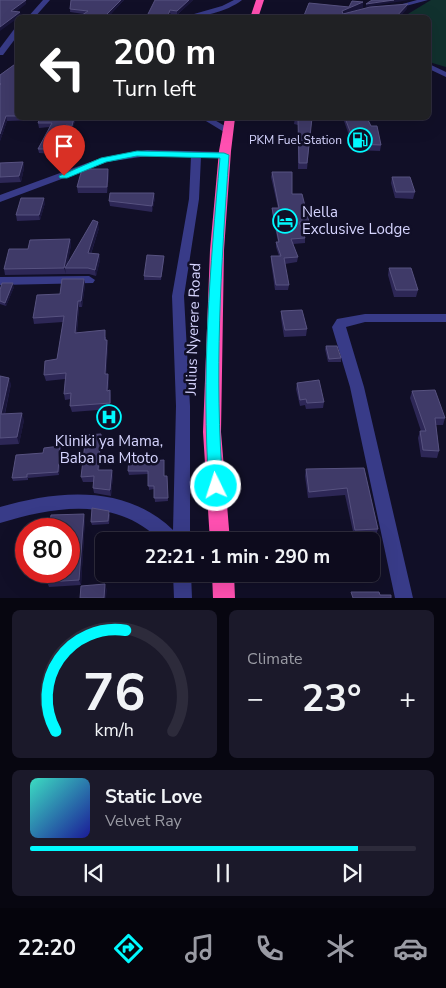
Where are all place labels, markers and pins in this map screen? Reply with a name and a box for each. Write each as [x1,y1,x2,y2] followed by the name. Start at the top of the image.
[43,125,85,176] pin
[347,127,373,153] fuel station icon: PKM Fuel Station
[249,132,342,148] place label: PKM Fuel Station
[302,202,410,239] place label: Nella Exclusive Lodge
[272,208,298,234] hotel icon: Nella Exclusive Lodge
[96,404,122,430] hospital icon: Kliniki ya Mama, Baba na Mtoto
[55,431,163,468] place label: Kliniki ya Mama, Baba na Mtoto

